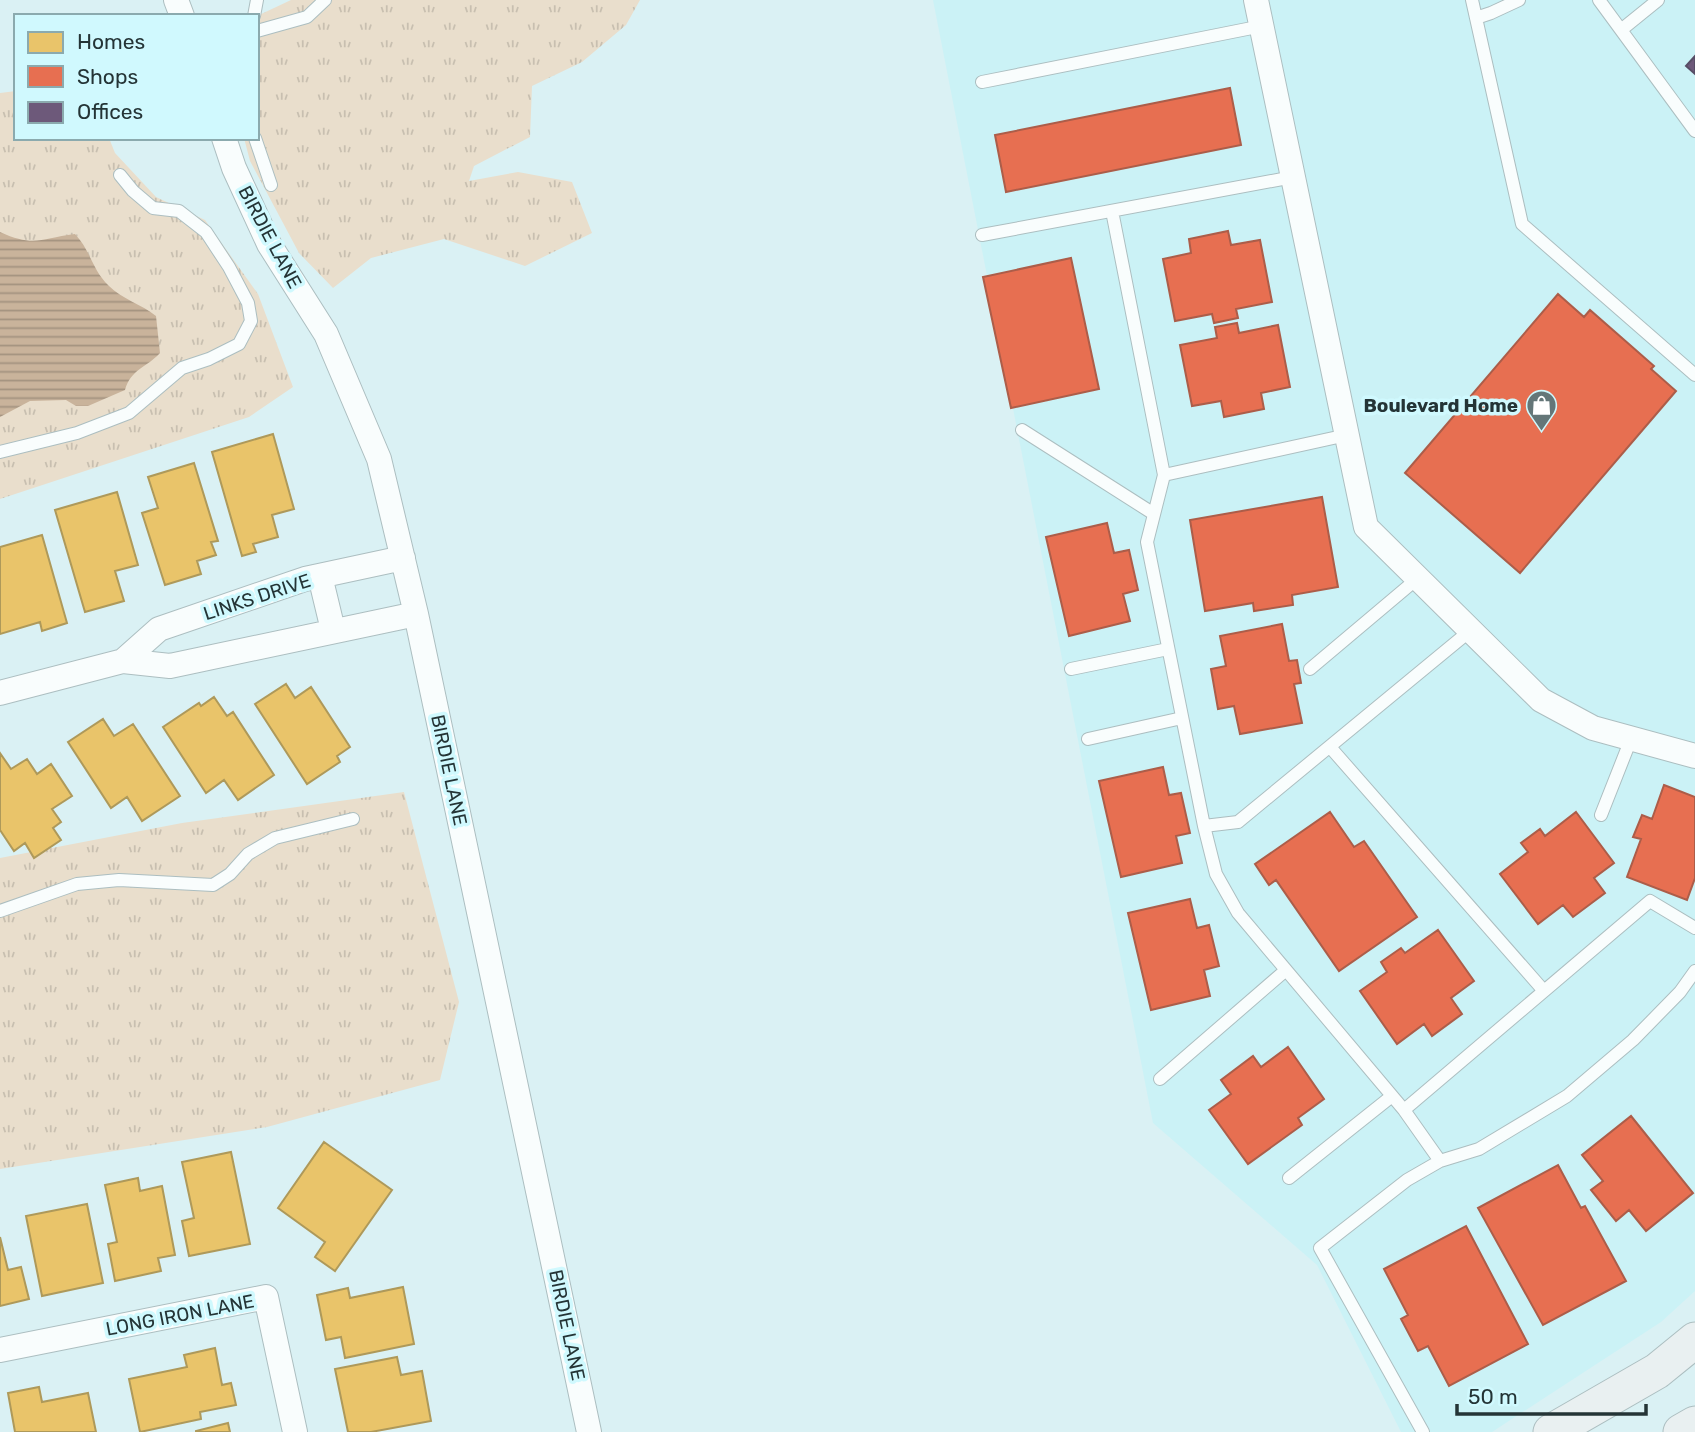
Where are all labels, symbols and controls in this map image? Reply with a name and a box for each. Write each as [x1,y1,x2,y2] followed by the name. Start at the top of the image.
[14,14,259,140] legend
[77,29,145,54] text: Homes
[77,64,138,89] text: Shops
[77,99,143,124] text: Offices
[233,182,307,292] street label: BIRDIE LANE
[1524,388,1558,432] shop icon: Boulevard Home
[1363,394,1518,417] place label: Boulevard Home
[200,569,314,625] street label: LINKS DRIVE
[426,712,472,828] street label: BIRDIE LANE
[544,1267,590,1383] street label: BIRDIE LANE
[104,1289,256,1341] street label: LONG IRON LANE
[1457,1372,1646,1416] scale bar
[1468,1384,1518,1409] text: 50 m

